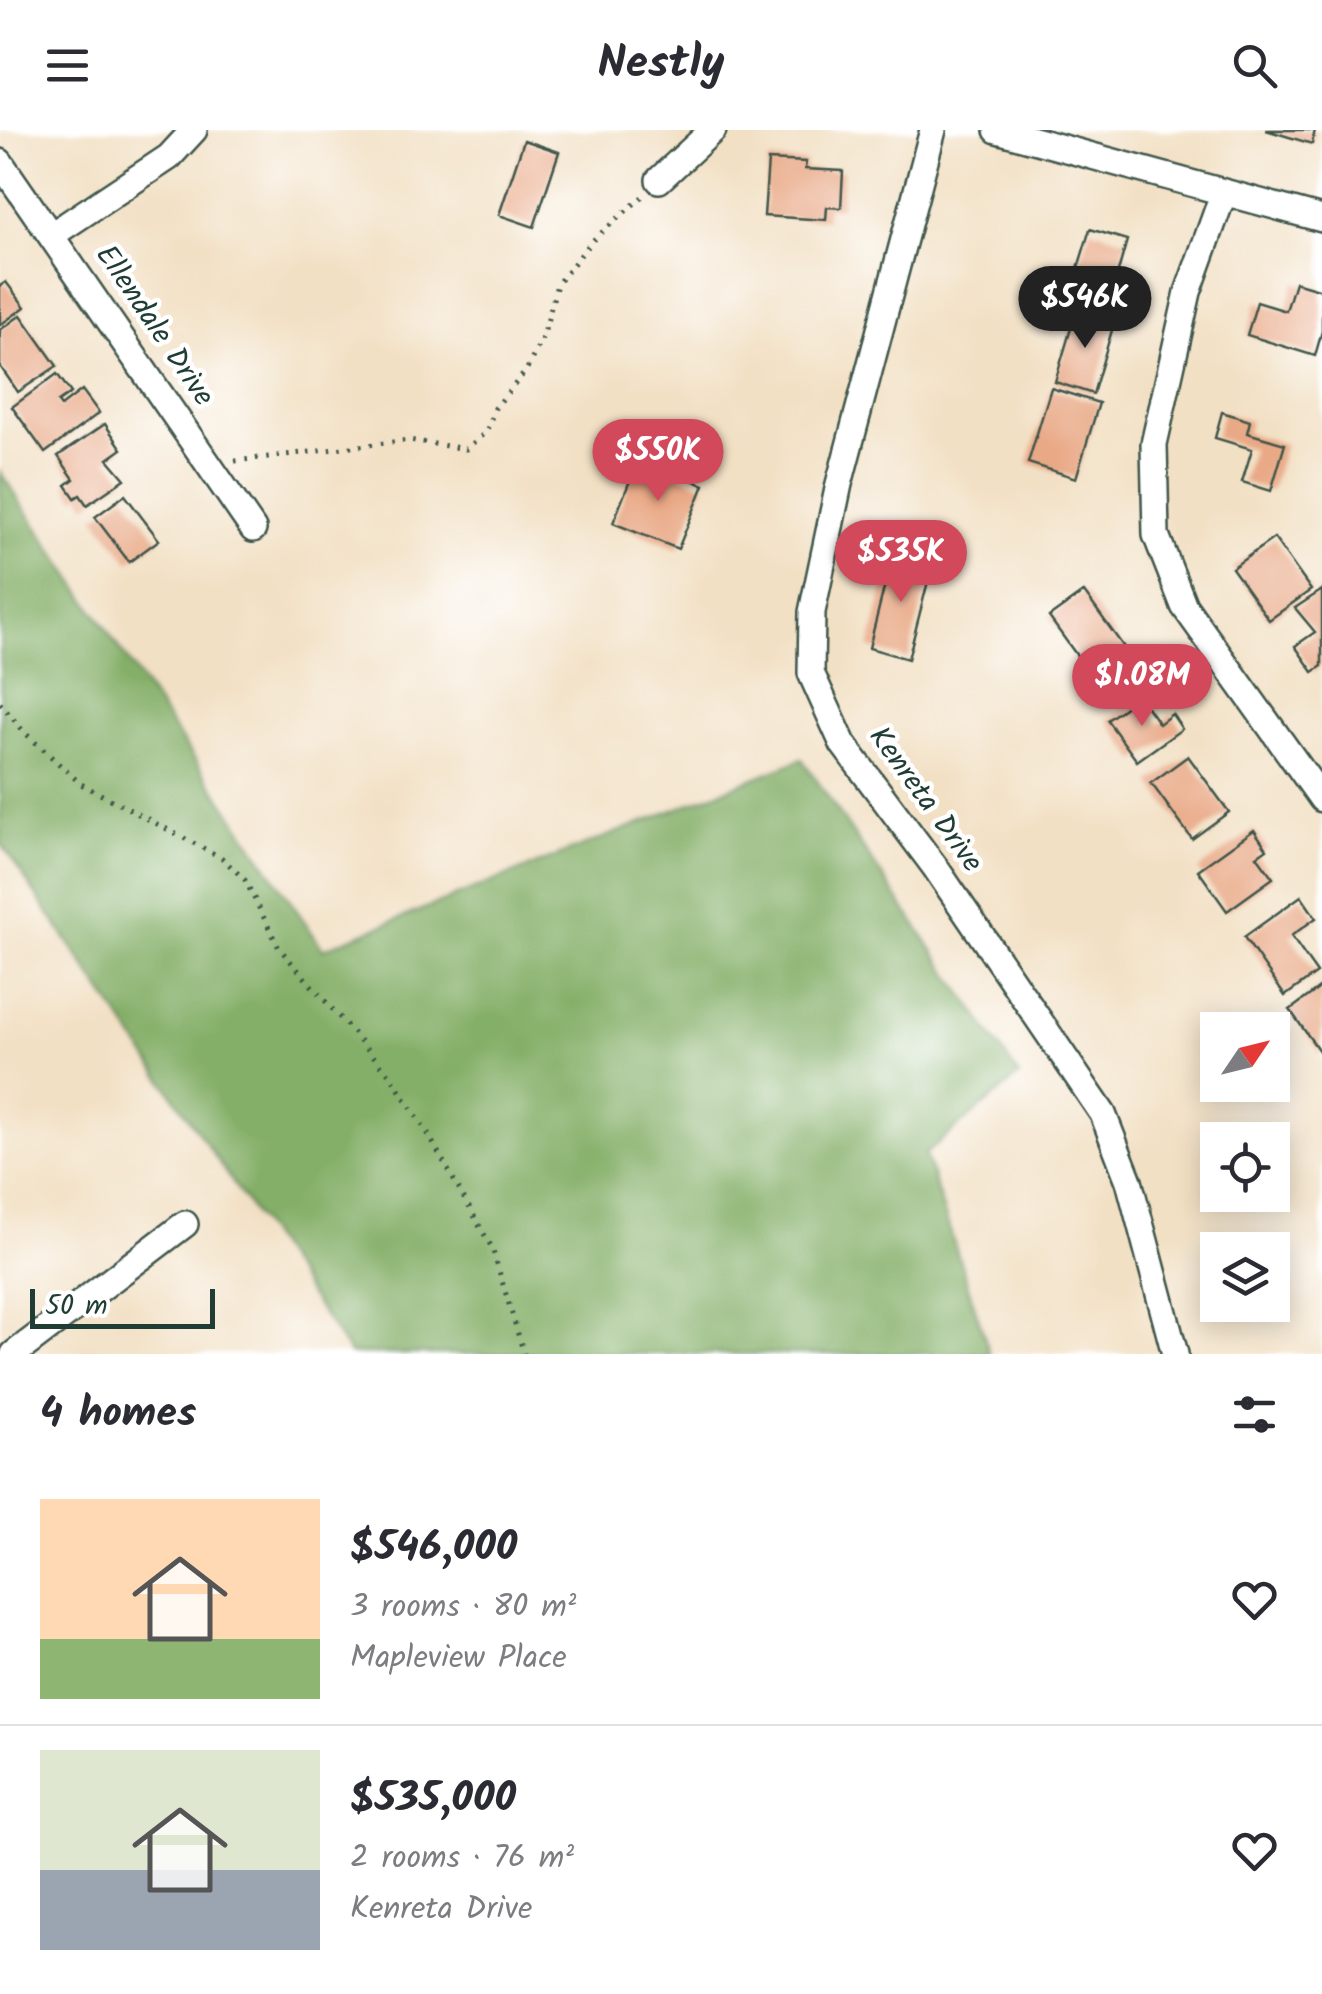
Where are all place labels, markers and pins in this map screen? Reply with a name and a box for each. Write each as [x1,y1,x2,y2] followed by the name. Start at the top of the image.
[1015,266,1155,351] pin: $546K
[588,419,728,504] pin: $550K
[831,520,971,605] pin: $535K
[1061,644,1223,729] pin: $1.08M

